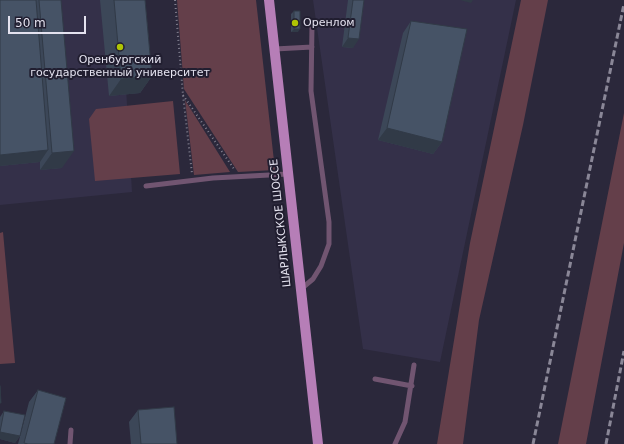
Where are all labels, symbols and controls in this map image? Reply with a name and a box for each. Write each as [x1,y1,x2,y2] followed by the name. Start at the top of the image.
[10,8,88,34] scale bar
[15,16,46,30] text: 50 m
[303,16,355,30] place label: Оренлом
[290,18,300,28] marker: Оренлом
[115,42,125,52] marker: Оренбургский государственный университет
[30,53,210,79] place label: Оренбургский государственный университет
[268,158,294,288] street label: ШАРЛЫКСКОЕ ШОССЕ

